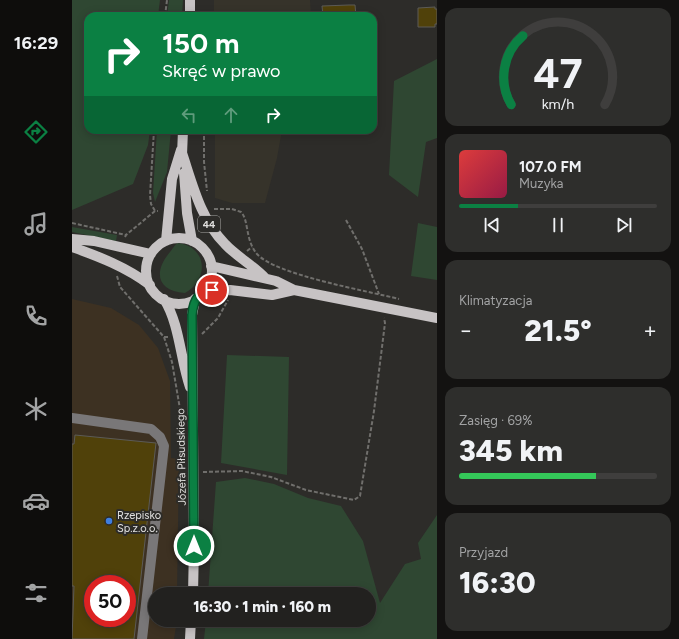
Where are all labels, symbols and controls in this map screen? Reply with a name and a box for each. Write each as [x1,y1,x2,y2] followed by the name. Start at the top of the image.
[162,26,239,60] text: 150 m
[96,28,148,80] icon: right
[14,32,58,54] text: 16:29
[533,48,583,98] text: 47
[162,60,281,82] text: Skręć w prawo
[542,95,574,113] text: km/h
[178,104,200,126] icon: left
[220,104,242,126] icon: ahead
[262,104,284,126] icon: right
[22,118,50,146] icon: directions
[519,158,582,176] text: 107.0 FM
[519,176,563,191] text: Muzyka
[22,210,50,238] icon: music
[481,214,503,236] icon: previous
[547,214,569,236] icon: pause
[613,214,635,236] icon: next
[198,216,220,232] road number: 44
[195,273,229,307] pin
[201,279,223,301] icon: arrive
[459,293,532,308] text: Klimatyzacja
[22,302,50,330] icon: phone
[524,312,592,349] text: 21.5°
[459,317,473,344] text: −
[643,317,657,344] text: +
[22,395,50,423] icon: climate
[174,408,189,506] street label: Józefa Piłsudskiego
[459,413,532,428] text: Zasięg · 69%
[459,432,563,469] text: 345 km
[22,487,50,515] icon: car
[117,509,161,535] place label: Rzepisko Sp.z.o.o.
[104,516,114,526] marker: Rzepisko Sp.z.o.o.
[173,525,215,567] position arrow
[459,545,508,560] text: Przyjazd
[459,564,535,601] text: 16:30
[84,575,136,627] speed limit sign: 50
[22,579,50,607] icon: filters
[193,598,331,616] text: 16:30 · 1 min · 160 m

